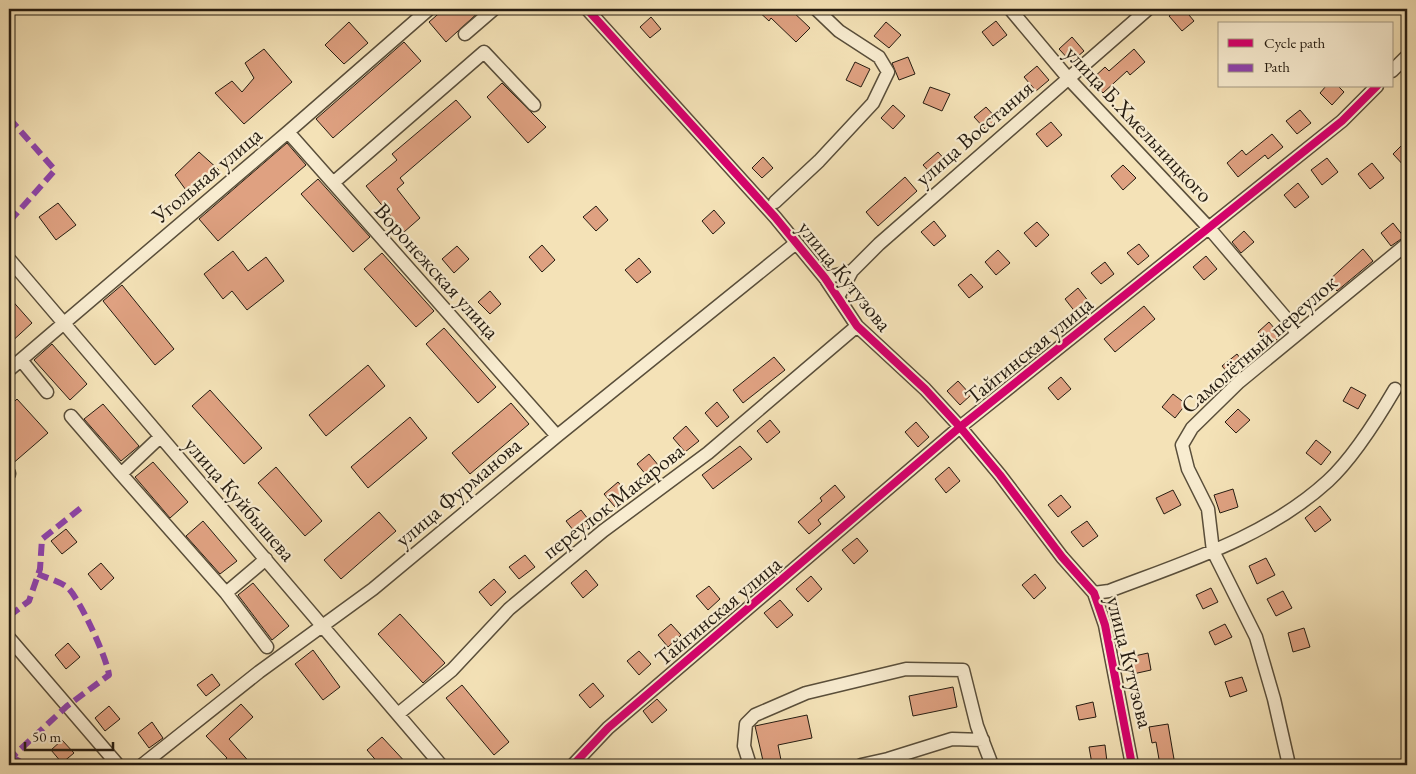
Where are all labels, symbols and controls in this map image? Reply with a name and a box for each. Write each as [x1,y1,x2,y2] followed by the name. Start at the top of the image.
[1218,22,1394,88] legend
[1264,33,1326,52] text: Cycle path
[1059,39,1220,209] street label: улица Б.Хмельницкого
[1264,57,1290,76] text: Path
[909,73,1039,192] street label: улица Восстания
[145,120,268,230] street label: Угольная улица
[368,197,506,346] street label: Воронежская улица
[791,214,899,338] street label: улица Кутузова
[1175,268,1344,420] street label: Самолётный переулок
[959,289,1099,411] street label: Тайгинская улица
[178,430,302,568] street label: улица Куйбышева
[389,430,527,553] street label: улица Фурманова
[536,436,690,566] street label: переулок Макарова
[649,549,788,673] street label: Тайгинская улица
[1100,593,1160,731] street label: улица Кутузова
[25,719,112,751] scale bar
[32,727,61,746] text: 50 m

